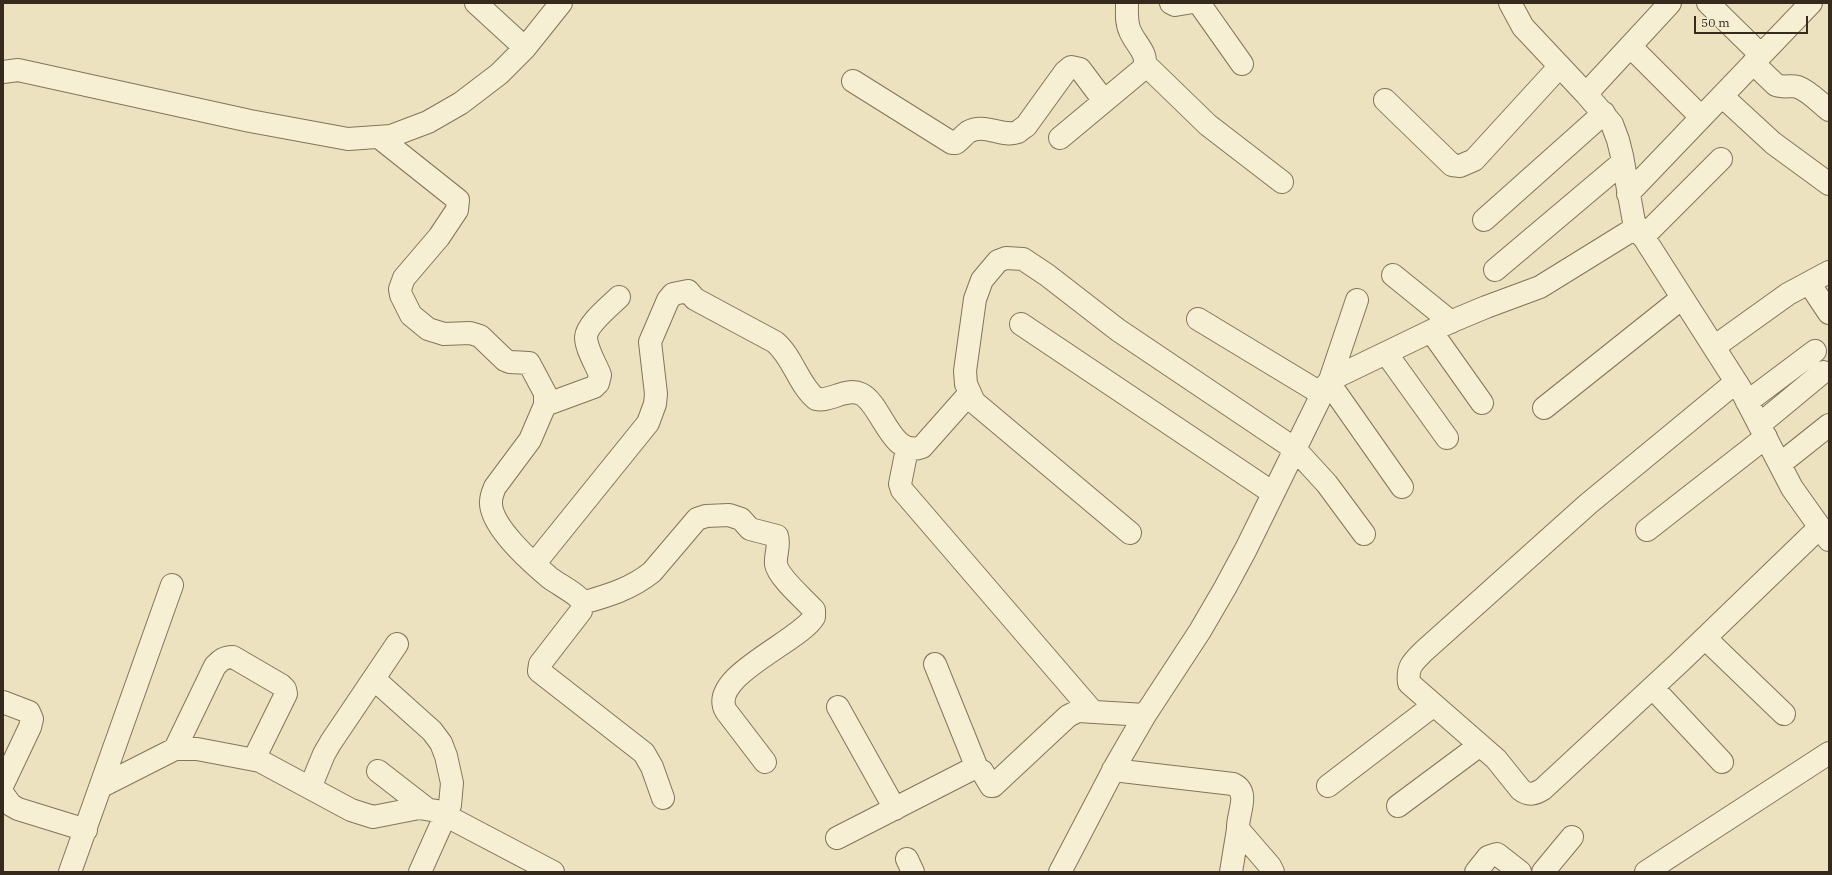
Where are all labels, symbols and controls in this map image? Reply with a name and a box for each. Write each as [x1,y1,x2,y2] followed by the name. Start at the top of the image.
[1696,8,1810,34] scale bar
[1701,15,1730,30] text: 50 m

